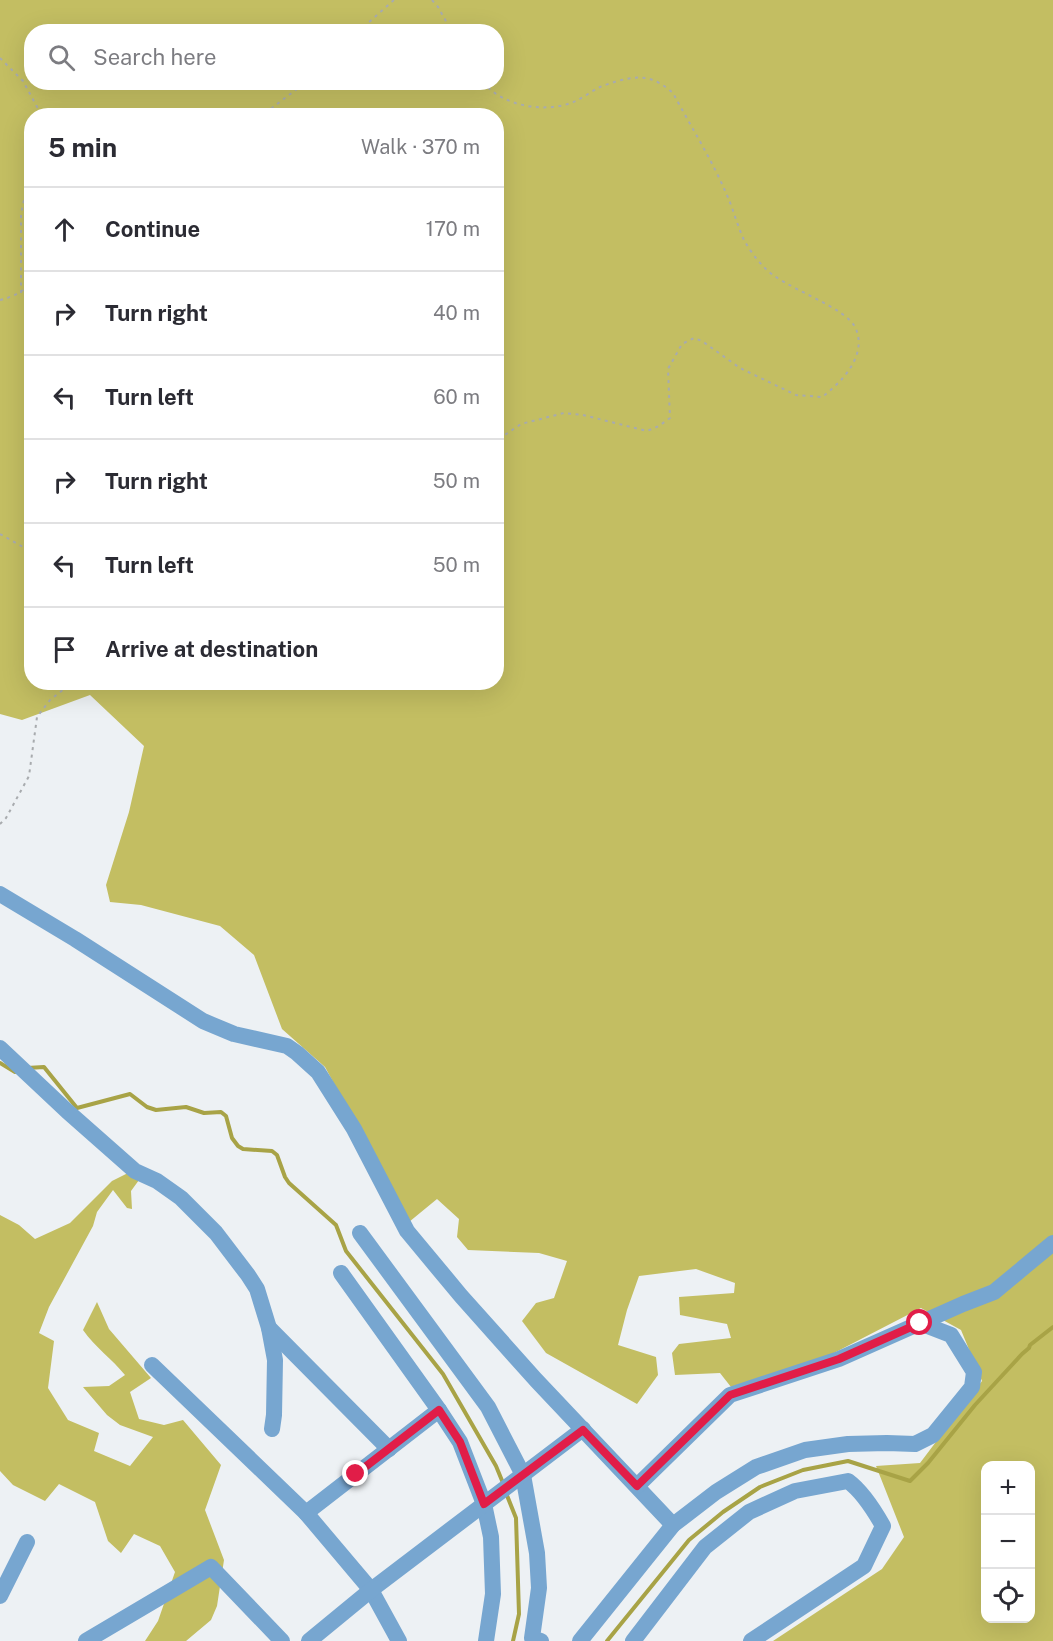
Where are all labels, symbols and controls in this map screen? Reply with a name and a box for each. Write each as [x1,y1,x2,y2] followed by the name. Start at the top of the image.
[24,24,504,90] search box
[45,41,78,74] icon: search
[93,44,217,70] text: Search here
[48,132,117,163] text: 5 min
[361,135,480,159] text: Walk · 370 m
[48,213,81,246] icon: ahead
[105,216,200,242] text: Continue
[426,217,480,241] text: 170 m
[48,297,81,330] icon: right
[105,300,208,326] text: Turn right
[433,301,480,325] text: 40 m
[48,381,81,414] icon: left
[105,384,194,410] text: Turn left
[433,385,480,409] text: 60 m
[48,465,81,498] icon: right
[105,468,208,494] text: Turn right
[433,469,480,493] text: 50 m
[48,549,81,582] icon: left
[105,552,194,578] text: Turn left
[433,553,480,577] text: 50 m
[48,633,81,666] icon: arrive
[105,636,318,662] text: Arrive at destination
[906,1309,932,1335] route start
[342,1460,368,1486] route end
[981,1461,1035,1623] map controls
[981,1461,1035,1515] button: +
[981,1515,1035,1569] button: −
[981,1569,1035,1623] button: locate

